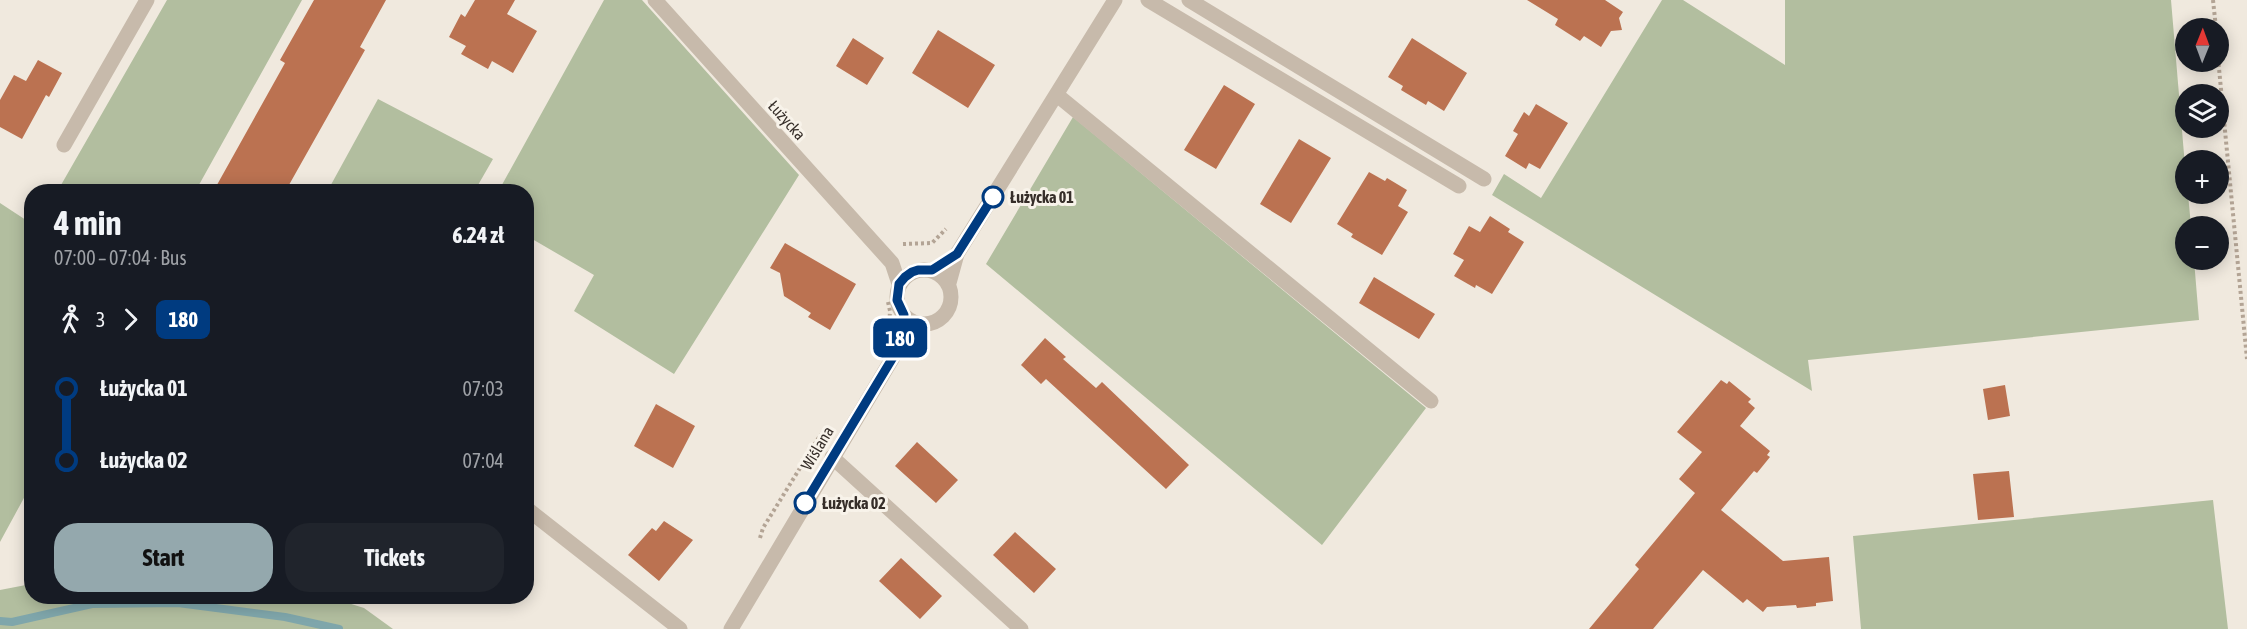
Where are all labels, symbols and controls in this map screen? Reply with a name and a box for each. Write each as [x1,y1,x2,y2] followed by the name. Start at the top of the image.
[2175,18,2229,72] north arrow
[2175,18,2229,270] map controls
[2175,84,2229,138] button: layers
[764,97,809,144] street label: Łużycka
[2175,150,2229,204] button: +
[982,186,1004,208] marker: Łużycka 01
[1010,188,1074,206] place label: Łużycka 01
[54,204,121,242] text: 4 min
[2175,216,2229,270] button: −
[452,222,504,248] text: 6.24 zł
[54,246,187,269] text: 07:00 – 07:04 · Bus
[54,303,87,336] icon: walk
[114,303,147,336] icon: forward
[168,307,198,331] text: 180
[96,308,105,331] text: 3
[866,318,934,358] line badge: 180
[885,326,915,350] text: 180
[100,375,188,401] text: Łużycka 01
[462,377,504,400] text: 07:03
[797,423,837,473] street label: Wiślana
[100,447,188,473] text: Łużycka 02
[462,449,504,472] text: 07:04
[794,492,816,514] marker: Łużycka 02
[822,494,886,512] place label: Łużycka 02
[54,523,273,592] button: Start
[285,523,504,592] button: Tickets

